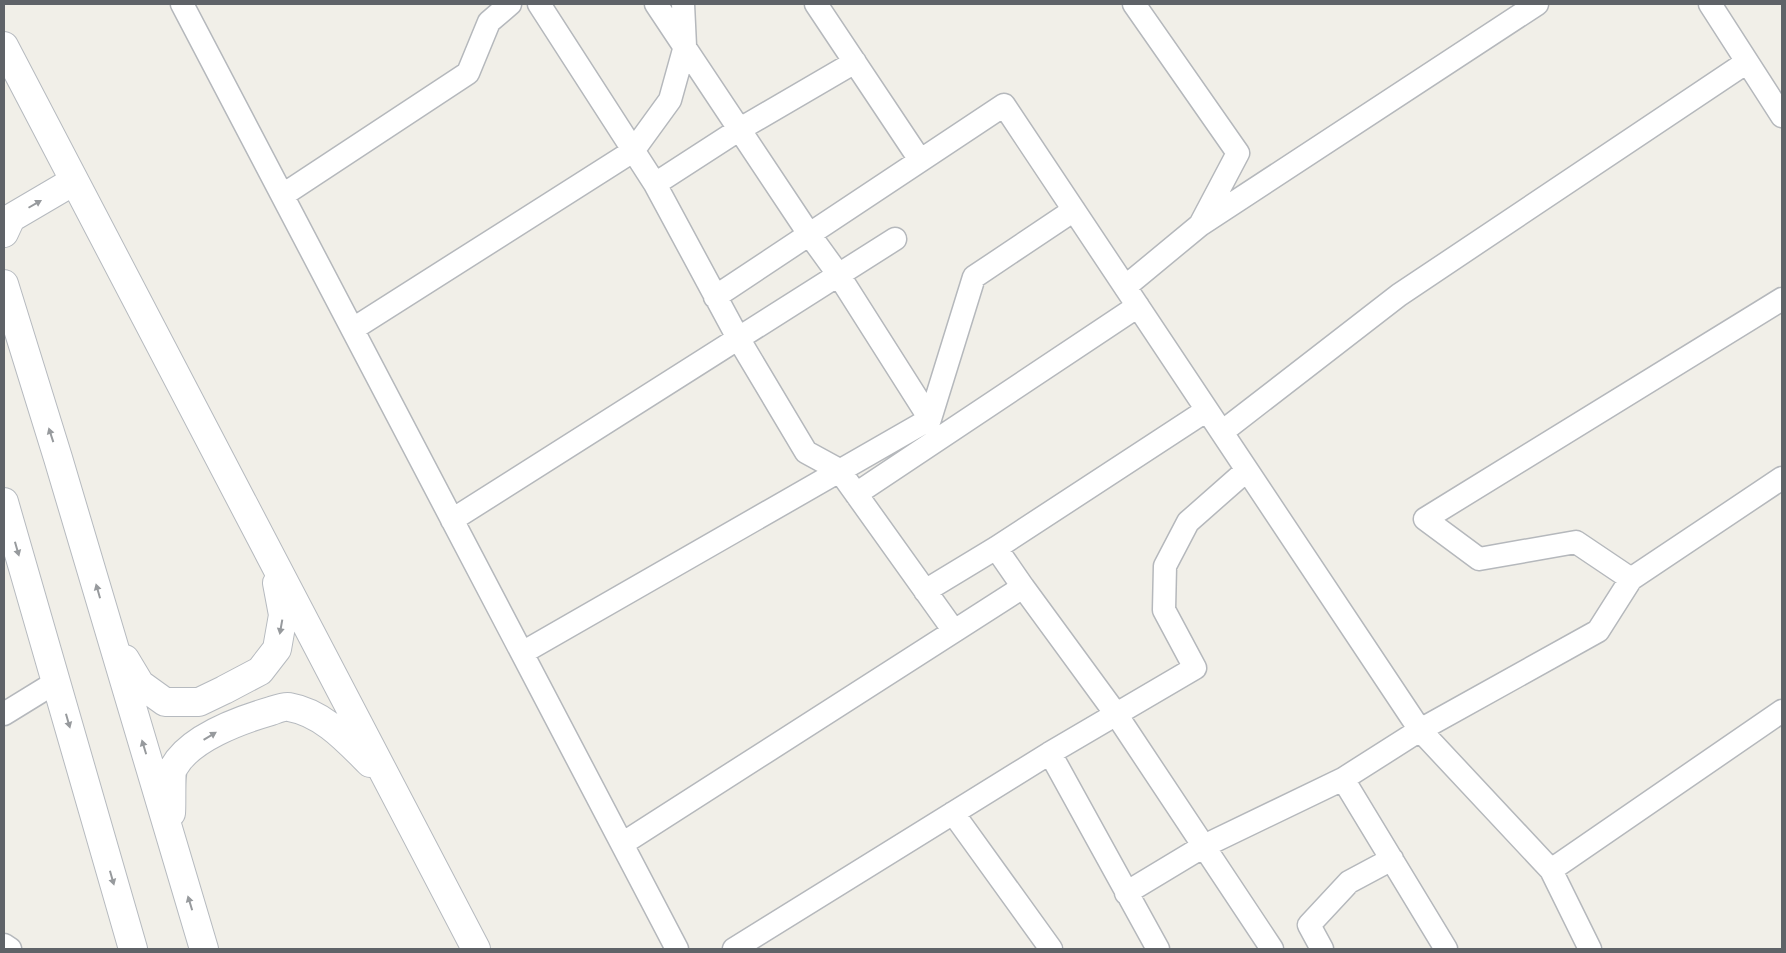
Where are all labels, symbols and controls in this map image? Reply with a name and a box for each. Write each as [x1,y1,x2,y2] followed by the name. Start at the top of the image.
[29,199,42,208] one-way arrow
[47,428,55,443] one-way arrow
[14,541,22,556] one-way arrow
[93,583,101,598] one-way arrow
[277,620,285,635] one-way arrow
[64,714,72,729] one-way arrow
[204,732,217,741] one-way arrow
[139,739,147,754] one-way arrow
[109,870,117,885] one-way arrow
[186,895,194,910] one-way arrow

